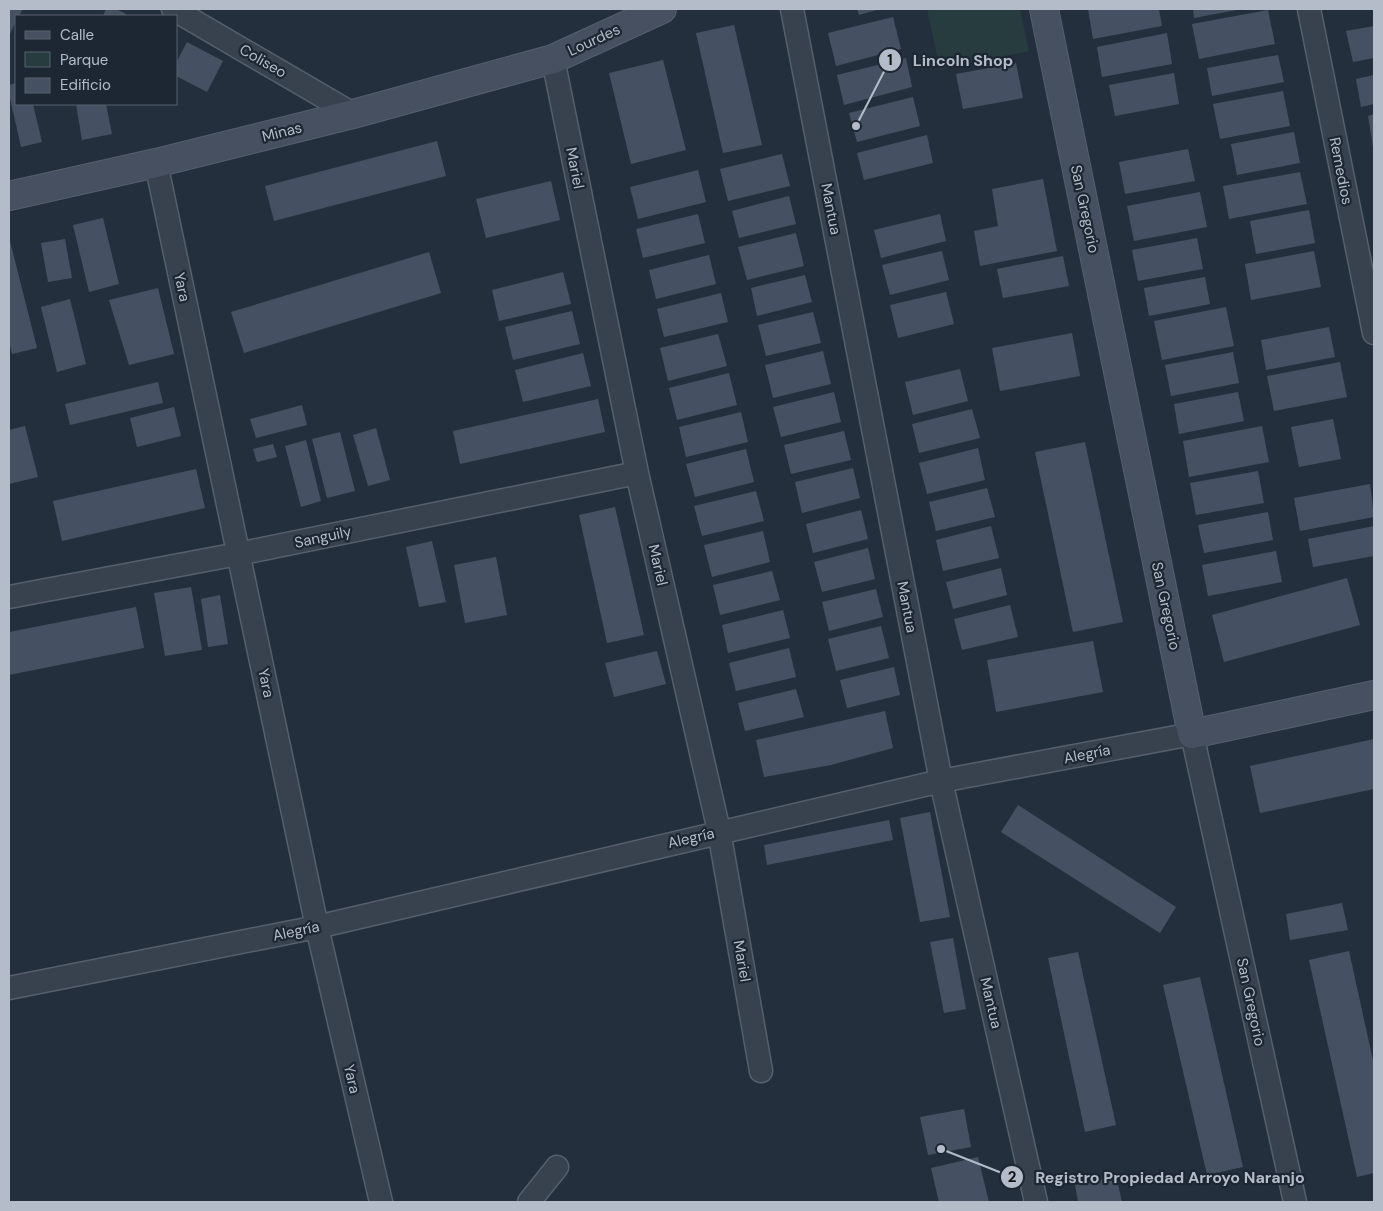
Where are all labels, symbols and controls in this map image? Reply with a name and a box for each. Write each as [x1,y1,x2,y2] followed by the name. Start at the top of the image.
[15,15,178,105] legend
[564,19,624,61] street label: Lourdes
[60,25,94,45] text: Calle
[236,39,290,83] street label: Coliseo
[878,45,1023,76] callout: Lincoln Shop
[60,50,108,70] text: Parque
[887,50,893,70] text: 1
[913,50,1013,71] text: Lincoln Shop
[60,75,111,95] text: Edificio
[260,117,304,147] street label: Minas
[1325,136,1357,206] street label: Remedios
[561,146,589,190] street label: Mariel
[1066,163,1104,255] street label: San Gregorio
[816,182,846,236] street label: Mantua
[169,271,195,303] street label: Yara
[293,521,354,553] street label: Sanguily
[644,542,672,588] street label: Mariel
[1147,560,1185,652] street label: San Gregorio
[892,580,922,634] street label: Mantua
[253,667,279,699] street label: Yara
[1062,740,1112,768] street label: Alegría
[666,823,716,853] street label: Alegría
[271,916,321,946] street label: Alegría
[729,939,755,983] street label: Mariel
[1232,956,1270,1048] street label: San Gregorio
[975,975,1007,1031] street label: Mantua
[339,1062,365,1096] street label: Yara
[1000,1162,1314,1193] callout: Registro Propiedad Arroyo Naranjo
[1008,1167,1017,1187] text: 2
[1035,1167,1305,1188] text: Registro Propiedad Arroyo Naranjo

